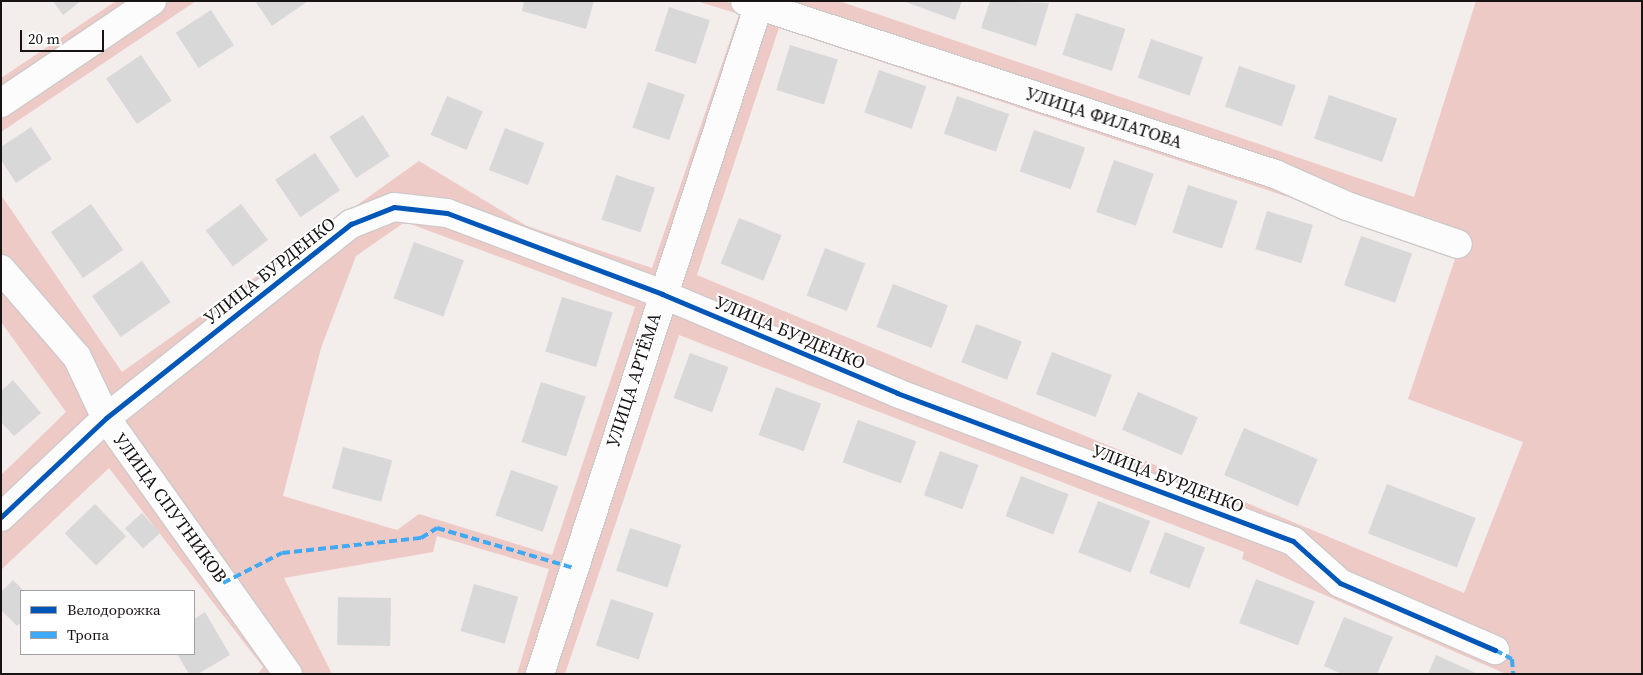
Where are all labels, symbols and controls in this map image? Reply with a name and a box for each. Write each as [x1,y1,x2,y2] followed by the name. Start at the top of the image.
[22,20,106,52] scale bar
[28,28,60,49] text: 20 m
[1023,82,1185,154] street label: УЛИЦА ФИЛАТОВА
[200,213,340,329] street label: УЛИЦА БУРДЕНКО
[712,292,868,374] street label: УЛИЦА БУРДЕНКО
[602,310,666,450] street label: УЛИЦА АРТЁМА
[109,429,231,587] street label: УЛИЦА СПУТНИКОВ
[1089,440,1247,518] street label: УЛИЦА БУРДЕНКО
[20,590,195,655] legend
[67,599,161,620] text: Велодорожка
[67,624,109,645] text: Тропа

